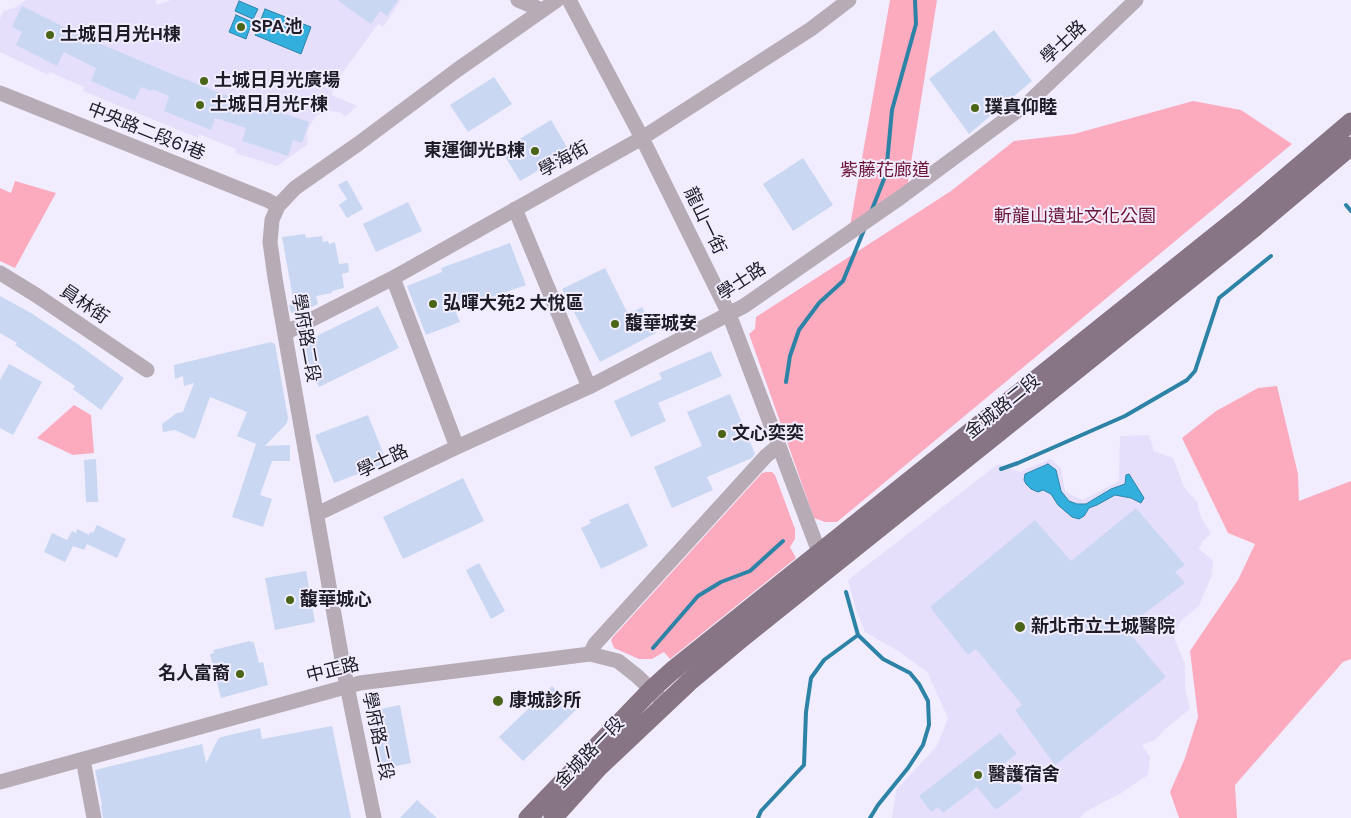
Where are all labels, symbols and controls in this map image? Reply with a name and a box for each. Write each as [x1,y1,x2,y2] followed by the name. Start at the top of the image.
[251,16,302,38] place label: SPA池
[1037,17,1091,69] street label: 學士路
[235,21,247,33] marker: SPA池
[60,24,181,46] place label: 土城日月光H棟
[44,29,56,41] marker: 土城日月光H棟
[214,70,340,92] place label: 土城日月光廣場
[198,75,210,87] marker: 土城日月光廣場
[210,94,328,116] place label: 土城日月光F棟
[985,97,1057,119] place label: 璞真仰睦
[84,99,208,165] street label: 中央路二段61巷
[194,99,206,111] marker: 土城日月光F棟
[969,102,981,114] marker: 璞真仰睦
[535,137,593,183] street label: 學海街
[424,140,525,162] place label: 東運御光B棟
[529,145,541,157] marker: 東運御光B棟
[840,160,930,182] park label: 紫藤花廊道
[679,184,729,258] street label: 龍山一街
[994,206,1156,228] park label: 斬龍山遺址文化公園
[713,258,771,306] street label: 學士路
[56,281,112,329] street label: 員林街
[287,292,323,384] street label: 學府路二段
[443,293,584,315] place label: 弘暉大苑2 大悅區
[427,298,439,310] marker: 弘暉大苑2 大悅區
[625,313,697,335] place label: 馥華城安
[609,318,621,330] marker: 馥華城安
[961,370,1045,444] street label: 金城路二段
[732,423,804,445] place label: 文心奕奕
[716,428,728,440] marker: 文心奕奕
[354,441,412,483] street label: 學士路
[300,589,372,611] place label: 馥華城心
[284,594,296,606] marker: 馥華城心
[1031,616,1175,638] place label: 新北市立土城醫院
[1013,620,1027,634] marker: 新北市立土城醫院
[304,654,362,688] street label: 中正路
[158,663,230,685] place label: 名人富裔
[234,668,246,680] marker: 名人富裔
[357,690,397,782] street label: 學府路二段
[509,690,581,712] place label: 康城診所
[491,694,505,708] marker: 康城診所
[551,713,629,793] street label: 金城路一段
[988,764,1060,786] place label: 醫護宿舍
[972,769,984,781] marker: 醫護宿舍

